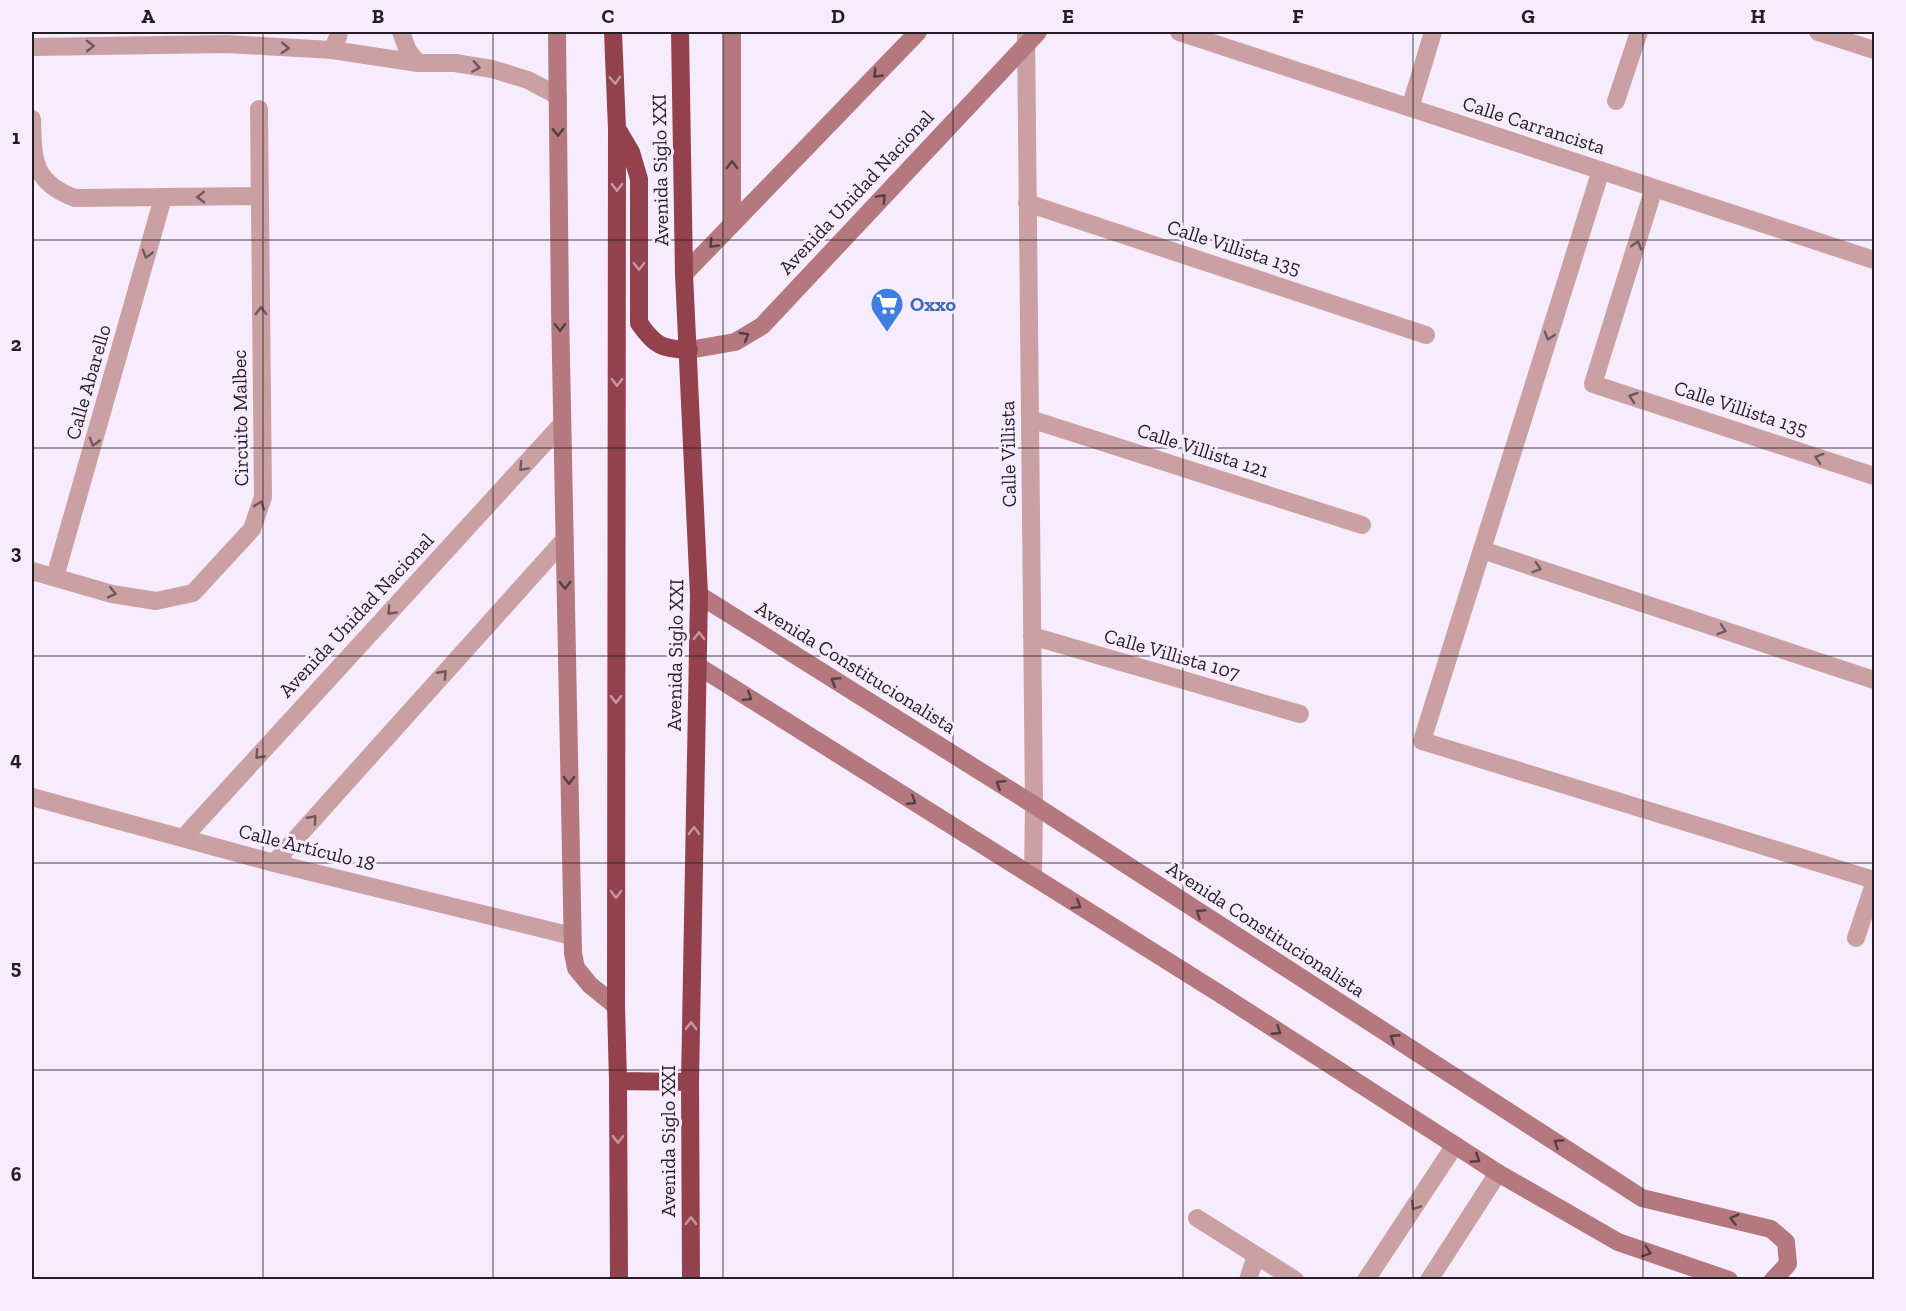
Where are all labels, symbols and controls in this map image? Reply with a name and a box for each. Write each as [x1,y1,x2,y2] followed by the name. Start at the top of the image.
[141,4,155,28] text: A
[372,4,384,28] text: B
[602,4,615,28] text: C
[831,4,845,28] text: D
[1062,4,1074,28] text: E
[1292,4,1304,28] text: F
[1521,4,1535,28] text: G
[1750,4,1766,28] text: H
[85,40,94,52] one-way arrow
[280,41,289,54] one-way arrow
[472,60,481,72] one-way arrow
[873,67,884,77] one-way arrow
[608,76,621,85] one-way arrow
[1460,91,1609,159] street label: Calle Carrancista
[647,94,673,246] street label: Avenida Siglo XXI
[774,105,938,279] street label: Avenida Unidad Nacional
[12,125,20,149] text: 1
[552,127,564,136] one-way arrow
[726,161,738,170] one-way arrow
[611,183,623,192] one-way arrow
[197,191,206,204] one-way arrow
[874,195,885,206] one-way arrow
[1164,214,1304,280] street label: Calle Villista 135
[709,237,720,248] one-way arrow
[1629,240,1642,251] one-way arrow
[142,249,154,259] one-way arrow
[633,262,645,271] one-way arrow
[869,286,905,333] supermarket icon: Oxxo
[910,292,956,316] place label: Oxxo
[255,306,267,315] one-way arrow
[60,322,116,442] street label: Calle Abarello
[554,322,567,331] one-way arrow
[1544,330,1556,341] one-way arrow
[11,332,22,356] text: 2
[739,332,749,344] one-way arrow
[227,349,253,487] street label: Circuito Malbec
[1671,375,1811,441] street label: Calle Villista 135
[611,378,623,387] one-way arrow
[1629,392,1639,404] one-way arrow
[995,400,1021,508] street label: Calle Villista
[1134,417,1272,483] street label: Calle Villista 121
[89,436,101,447] one-way arrow
[1814,452,1825,465] one-way arrow
[519,460,530,471] one-way arrow
[253,500,265,511] one-way arrow
[274,528,438,702] street label: Avenida Unidad Nacional
[11,540,22,564] text: 3
[1531,561,1542,573] one-way arrow
[662,579,688,731] street label: Avenida Siglo XXI
[559,580,572,589] one-way arrow
[106,586,116,599] one-way arrow
[751,595,961,739] street label: Avenida Constitucionalista
[387,604,398,615] one-way arrow
[1716,622,1727,635] one-way arrow
[1101,623,1243,685] street label: Calle Villista 107
[692,632,705,641] one-way arrow
[436,670,447,681] one-way arrow
[831,676,841,688] one-way arrow
[741,690,752,701] one-way arrow
[610,694,622,703] one-way arrow
[10,747,22,771] text: 4
[255,748,266,758] one-way arrow
[563,775,576,784] one-way arrow
[996,780,1006,792] one-way arrow
[906,794,917,805] one-way arrow
[306,815,317,826] one-way arrow
[236,818,378,876] street label: Calle Artículo 18
[688,827,701,836] one-way arrow
[1162,856,1370,1002] street label: Avenida Constitucionalista
[610,889,622,898] one-way arrow
[1071,897,1082,908] one-way arrow
[1196,908,1206,920] one-way arrow
[11,955,21,979] text: 5
[685,1022,697,1031] one-way arrow
[1271,1023,1281,1035] one-way arrow
[1389,1034,1400,1045] one-way arrow
[656,1065,680,1217] street label: Avenida Siglo XXI
[612,1135,625,1144] one-way arrow
[1553,1140,1564,1151] one-way arrow
[1470,1151,1481,1162] one-way arrow
[11,1162,22,1186] text: 6
[1411,1199,1422,1210] one-way arrow
[1729,1213,1739,1226] one-way arrow
[685,1217,697,1226] one-way arrow
[1641,1245,1652,1257] one-way arrow

